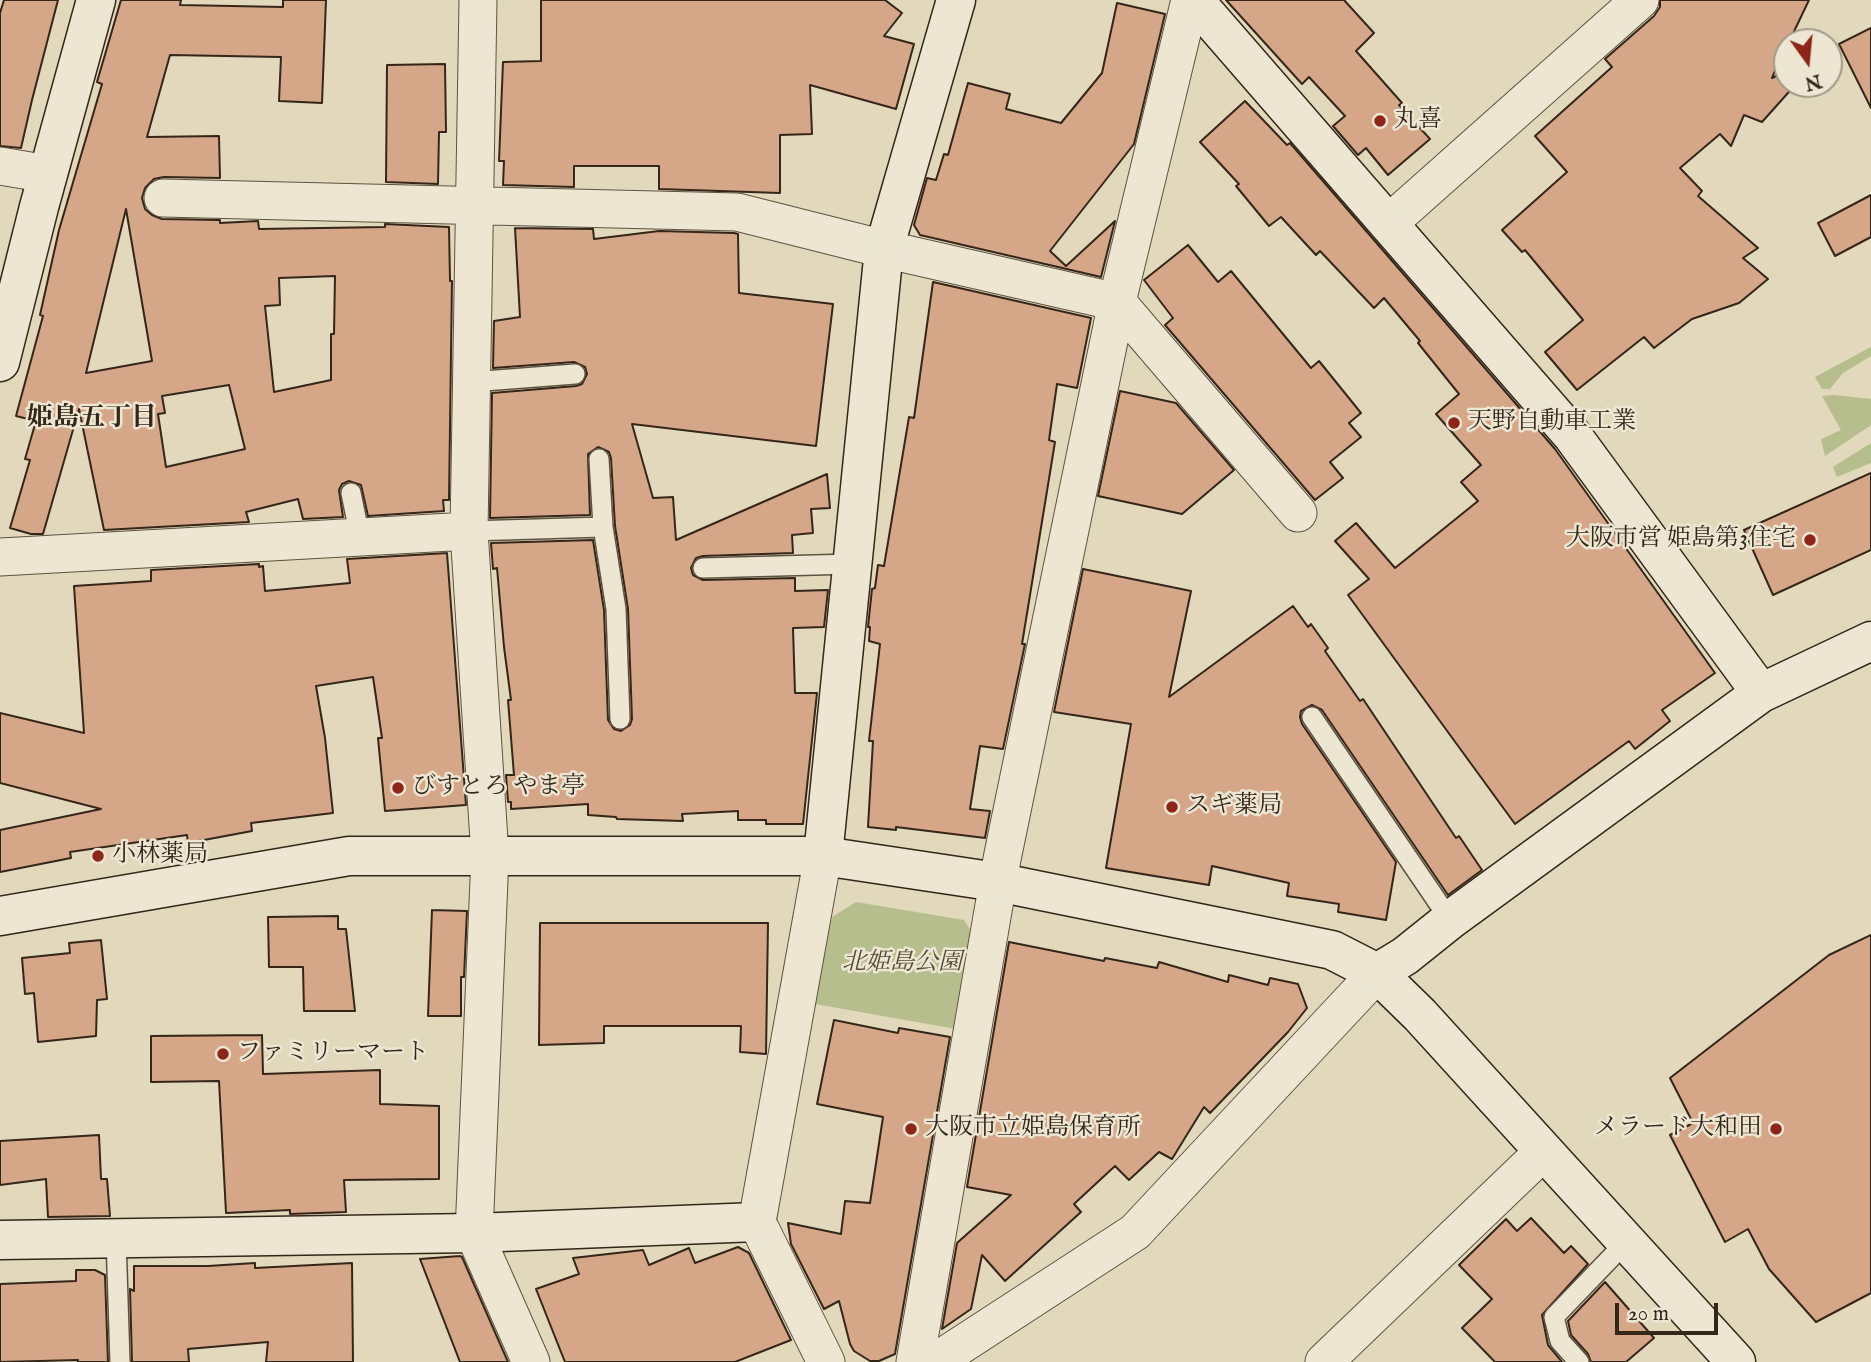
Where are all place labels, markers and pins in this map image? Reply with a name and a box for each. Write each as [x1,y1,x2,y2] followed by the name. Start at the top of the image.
[1394,107,1442,135] place label: 丸喜
[1372,113,1388,129] marker: 丸喜
[1468,409,1636,437] place label: 天野自動車工業
[1446,415,1462,431] marker: 天野自動車工業
[1566,526,1796,554] place label: 大阪市営 姫島第3住宅
[1802,532,1818,548] marker: 大阪市営 姫島第3住宅
[412,774,585,802] place label: びすとろ やま亭
[390,780,406,796] marker: びすとろ やま亭
[1186,793,1282,821] place label: スギ薬局
[1164,799,1180,815] marker: スギ薬局
[112,842,208,870] place label: 小林薬局
[90,848,106,864] marker: 小林薬局
[237,1040,429,1068] place label: ファミリーマート
[215,1046,231,1062] marker: ファミリーマート
[925,1115,1141,1143] place label: 大阪市立姫島保育所
[1594,1115,1762,1143] place label: メラード大和田
[903,1121,919,1137] marker: 大阪市立姫島保育所
[1768,1121,1784,1137] marker: メラード大和田

